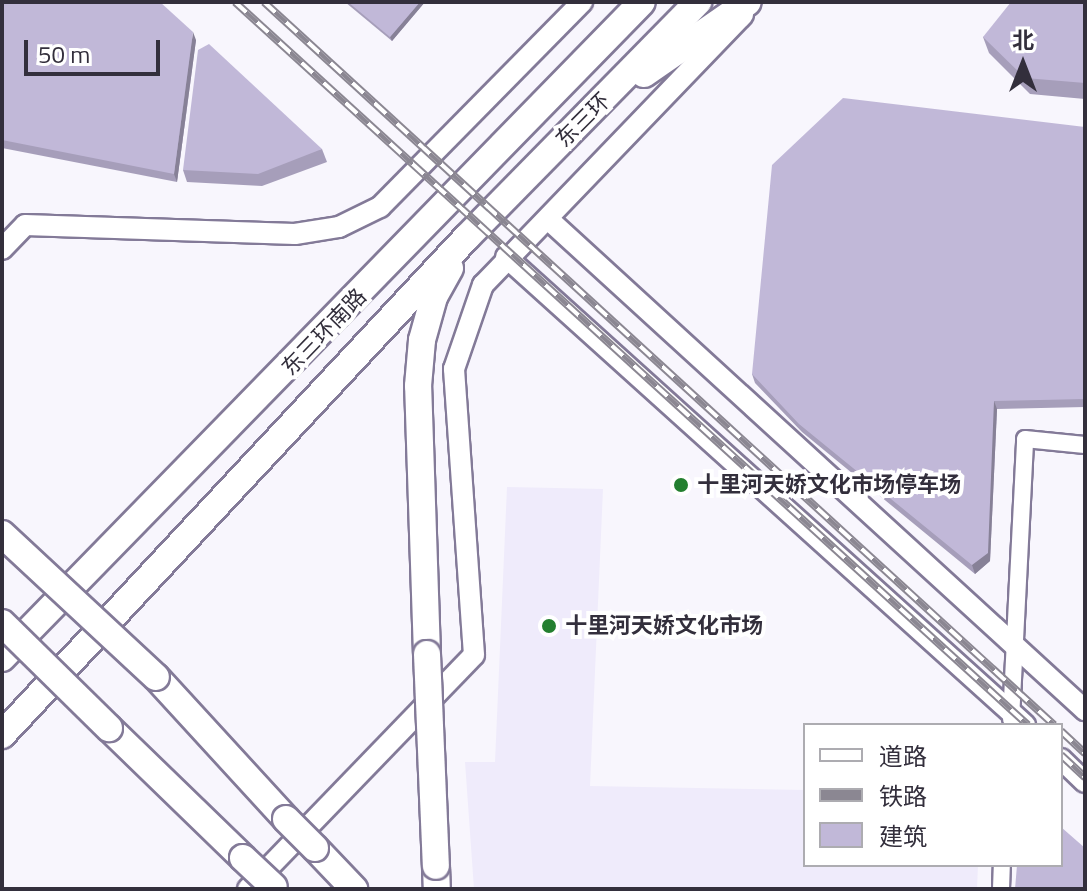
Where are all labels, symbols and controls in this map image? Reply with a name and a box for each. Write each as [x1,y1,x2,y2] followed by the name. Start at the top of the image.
[1012,23,1034,57] text: 北
[28,24,164,74] scale bar
[983,24,1063,104] north arrow
[38,36,90,72] text: 50 m
[550,87,616,153] street label: 东三环
[276,283,372,381] street label: 东三环南路
[697,472,961,498] place label: 十里河天娇文化市场停车场
[672,476,690,494] marker: 十里河天娇文化市场停车场
[565,613,763,639] place label: 十里河天娇文化市场
[540,617,558,635] marker: 十里河天娇文化市场
[803,723,1063,867] legend
[879,738,927,774] text: 道路
[879,778,927,814] text: 铁路
[879,818,927,854] text: 建筑

